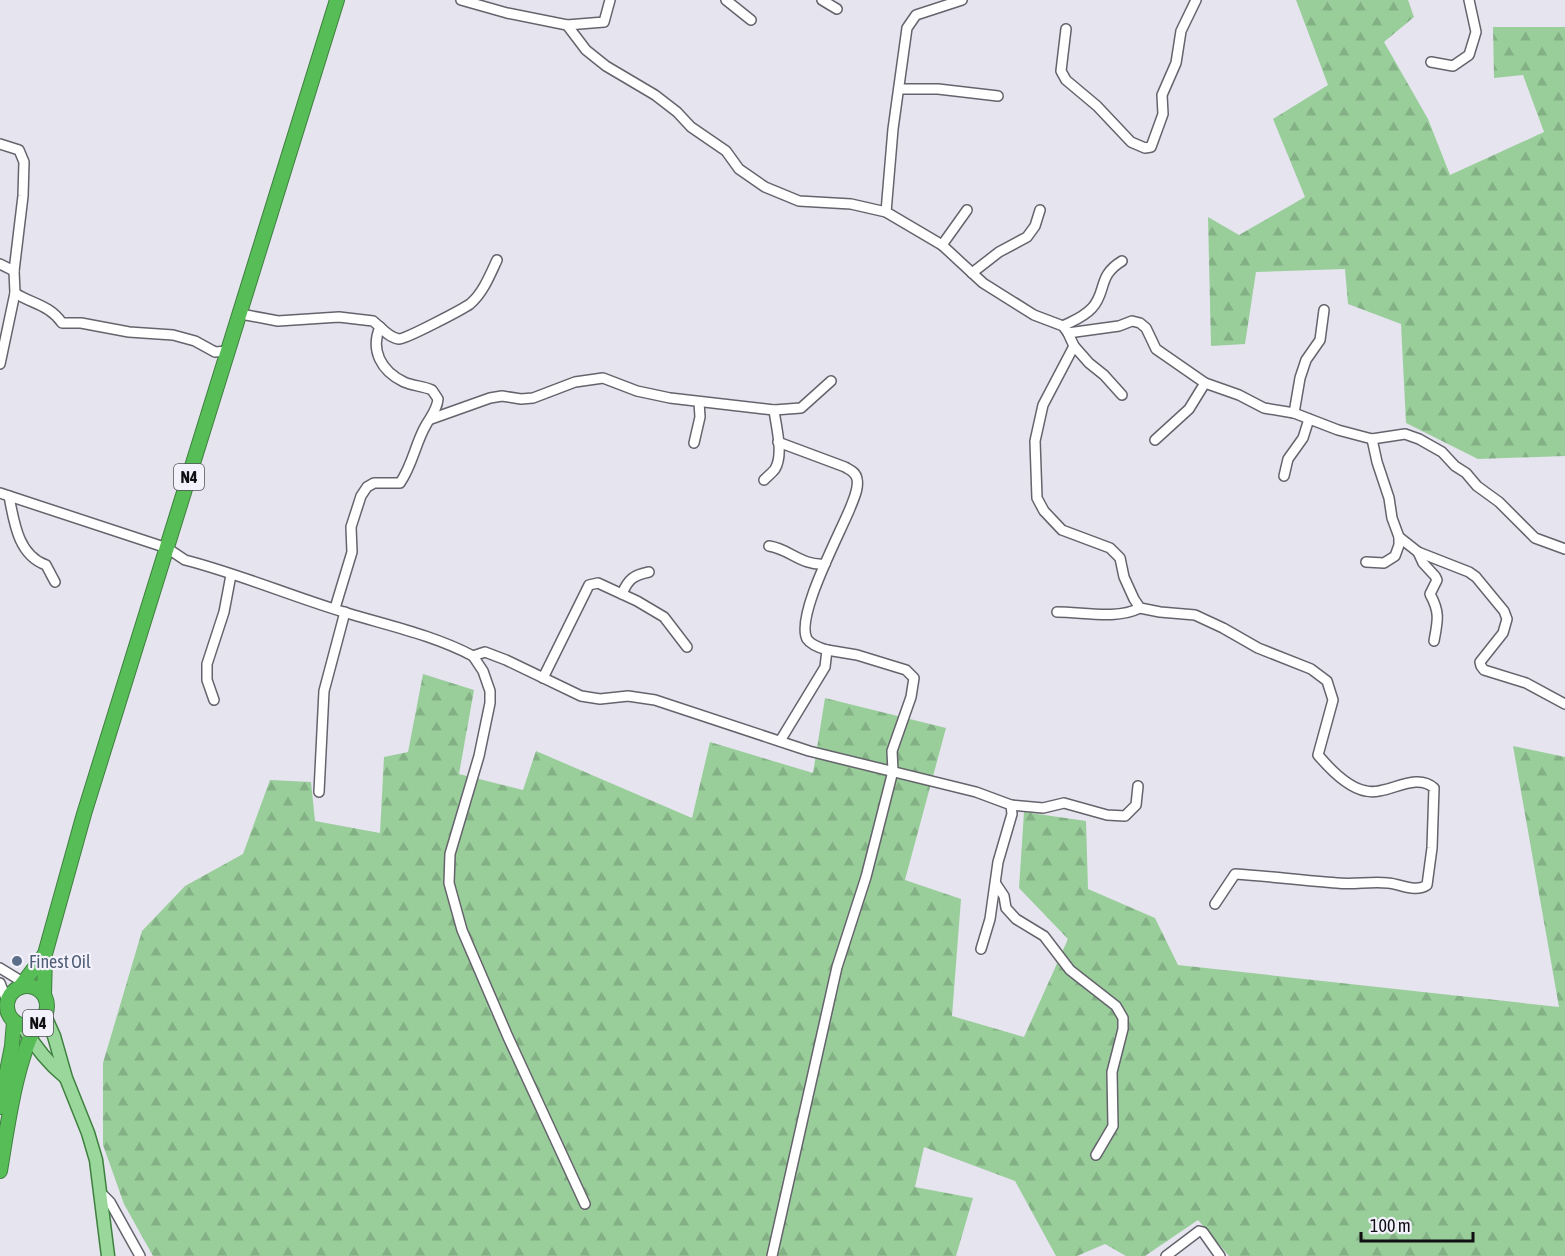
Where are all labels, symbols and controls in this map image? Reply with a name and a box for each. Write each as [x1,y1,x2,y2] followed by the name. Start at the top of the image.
[174,464,204,490] road number: N4
[29,951,91,972] place label: Finest Oil
[10,954,24,968] marker: Finest Oil
[23,1010,53,1036] road number: N4
[1361,1205,1474,1243] scale bar
[1370,1215,1411,1236] text: 100 m

